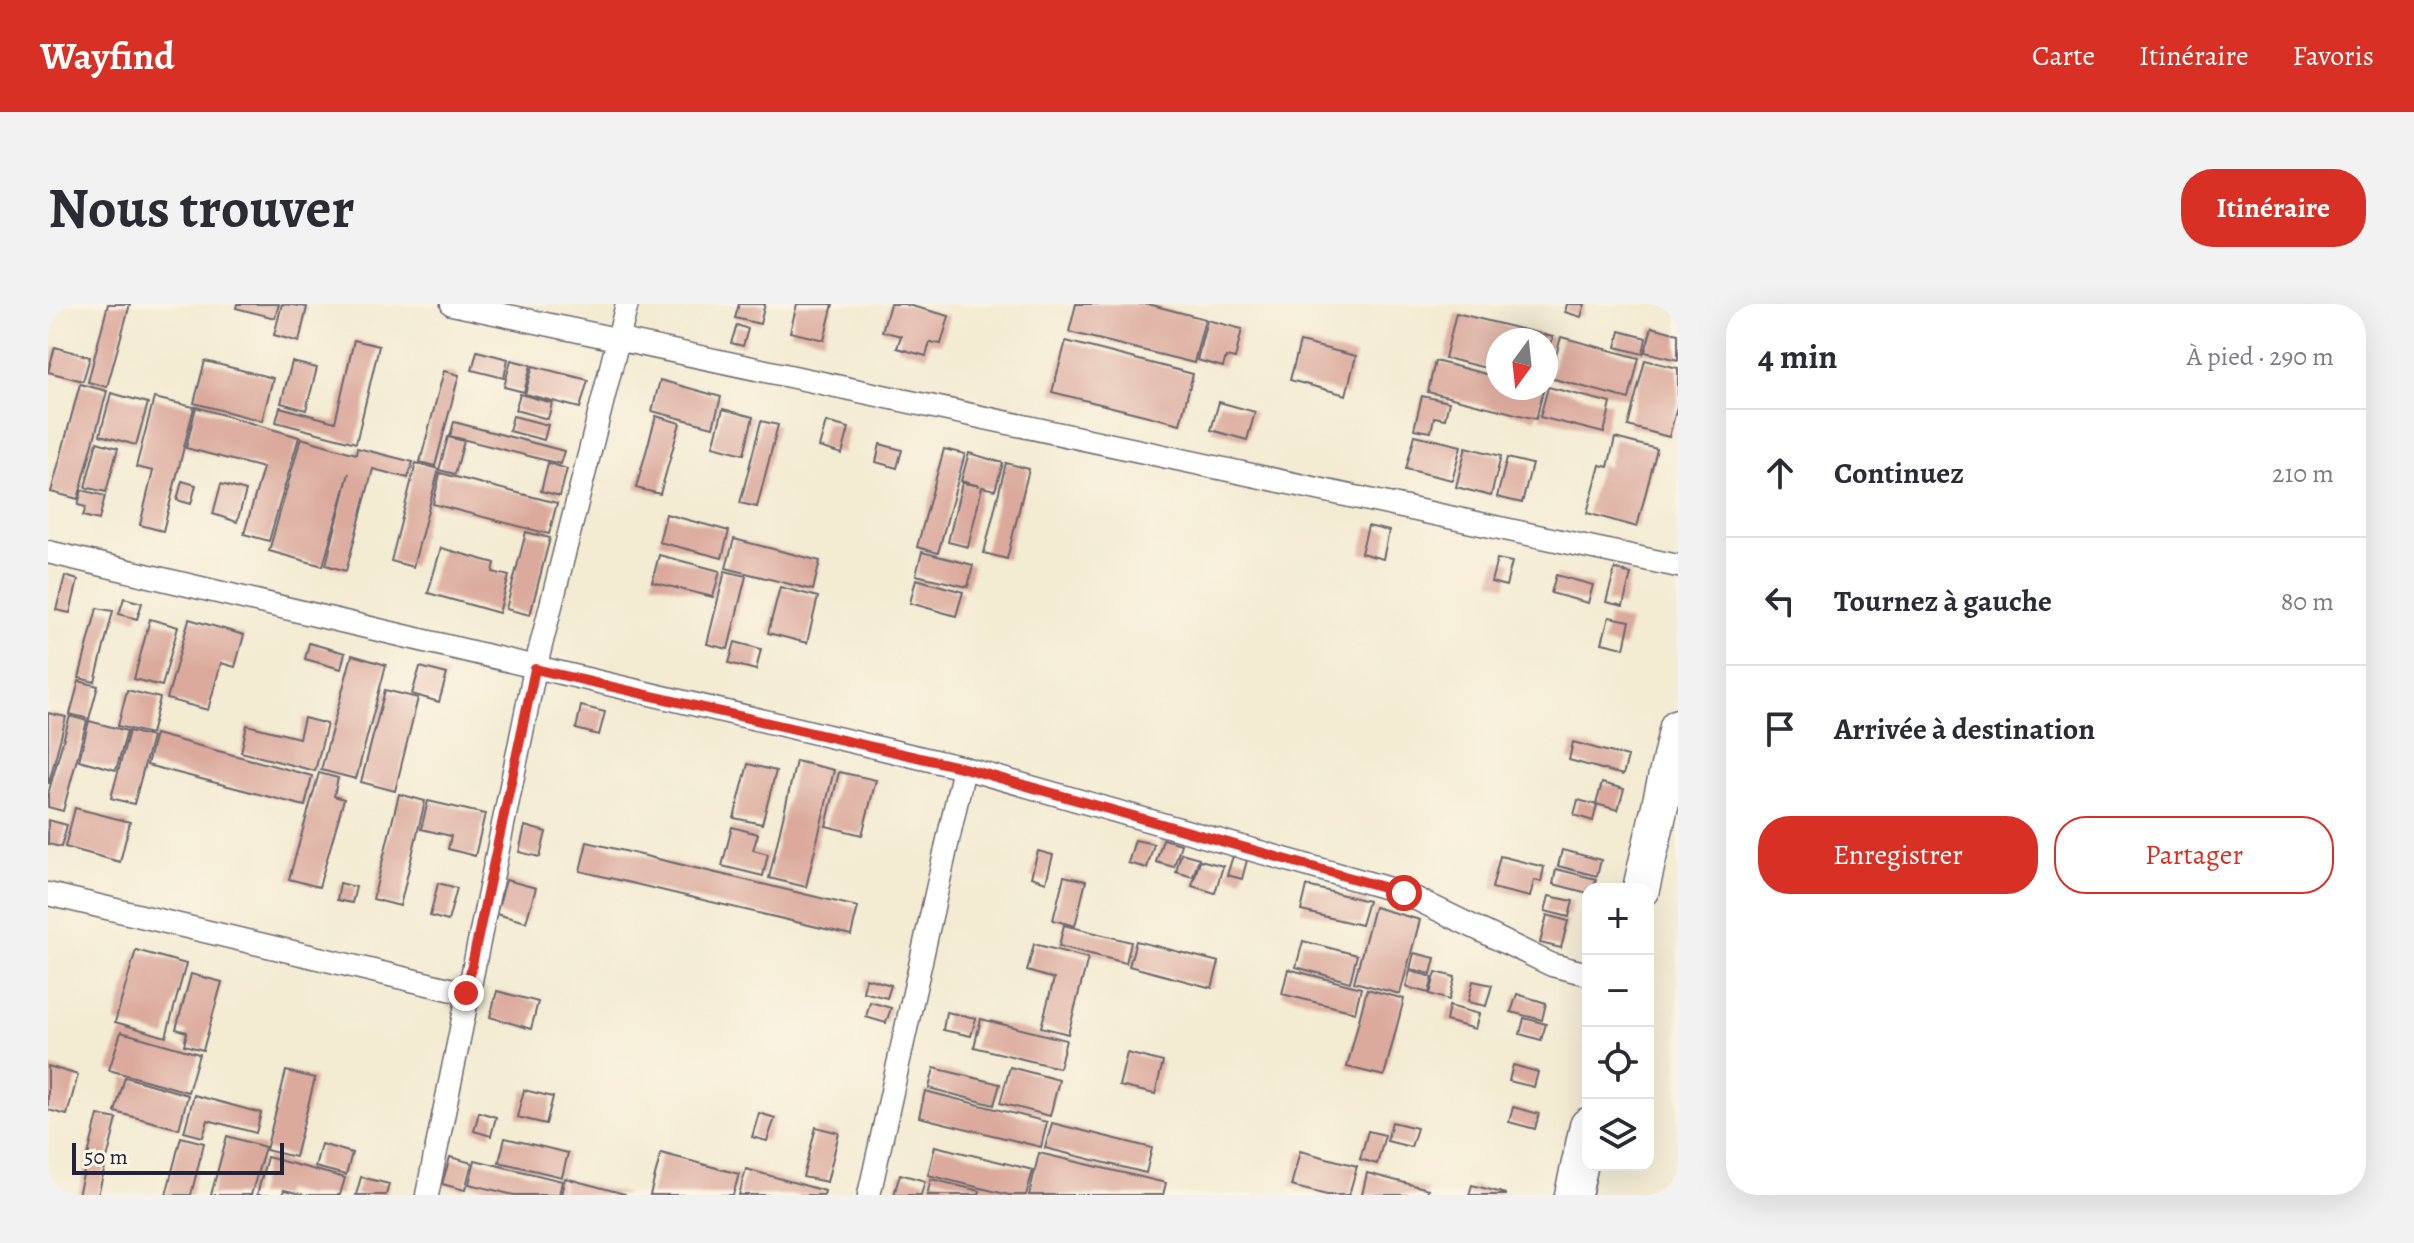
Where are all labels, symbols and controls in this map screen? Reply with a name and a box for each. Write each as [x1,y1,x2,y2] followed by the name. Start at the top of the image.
[40,30,175,82] text: Wayfind
[2032,37,2095,75] text: Carte
[2139,37,2249,75] text: Itinéraire
[2293,37,2374,75] text: Favoris
[2181,169,2366,247] button: Itinéraire
[48,170,354,246] text: Nous trouver
[1486,328,1558,400] north arrow
[1758,333,1837,380] text: 4 min
[2187,339,2334,374] text: À pied · 290 m
[1758,451,1802,495] icon: ahead
[1834,453,1964,493] text: Continuez
[2272,456,2334,491] text: 210 m
[1758,579,1802,623] icon: left
[1834,581,2052,621] text: Tournez à gauche
[2281,584,2334,619] text: 80 m
[1758,707,1802,751] icon: arrive
[1834,709,2095,749] text: Arrivée à destination
[1758,816,2038,894] button: Enregistrer
[2054,816,2334,894] button: Partager
[1386,875,1422,911] route start
[1582,883,1654,1171] map controls
[1582,883,1654,955] button: +
[1582,955,1654,1027] button: −
[448,975,484,1011] route end
[1582,1027,1654,1099] button: locate
[1582,1099,1654,1171] button: layers
[72,1139,284,1175] scale bar
[84,1142,128,1172] text: 50 m

